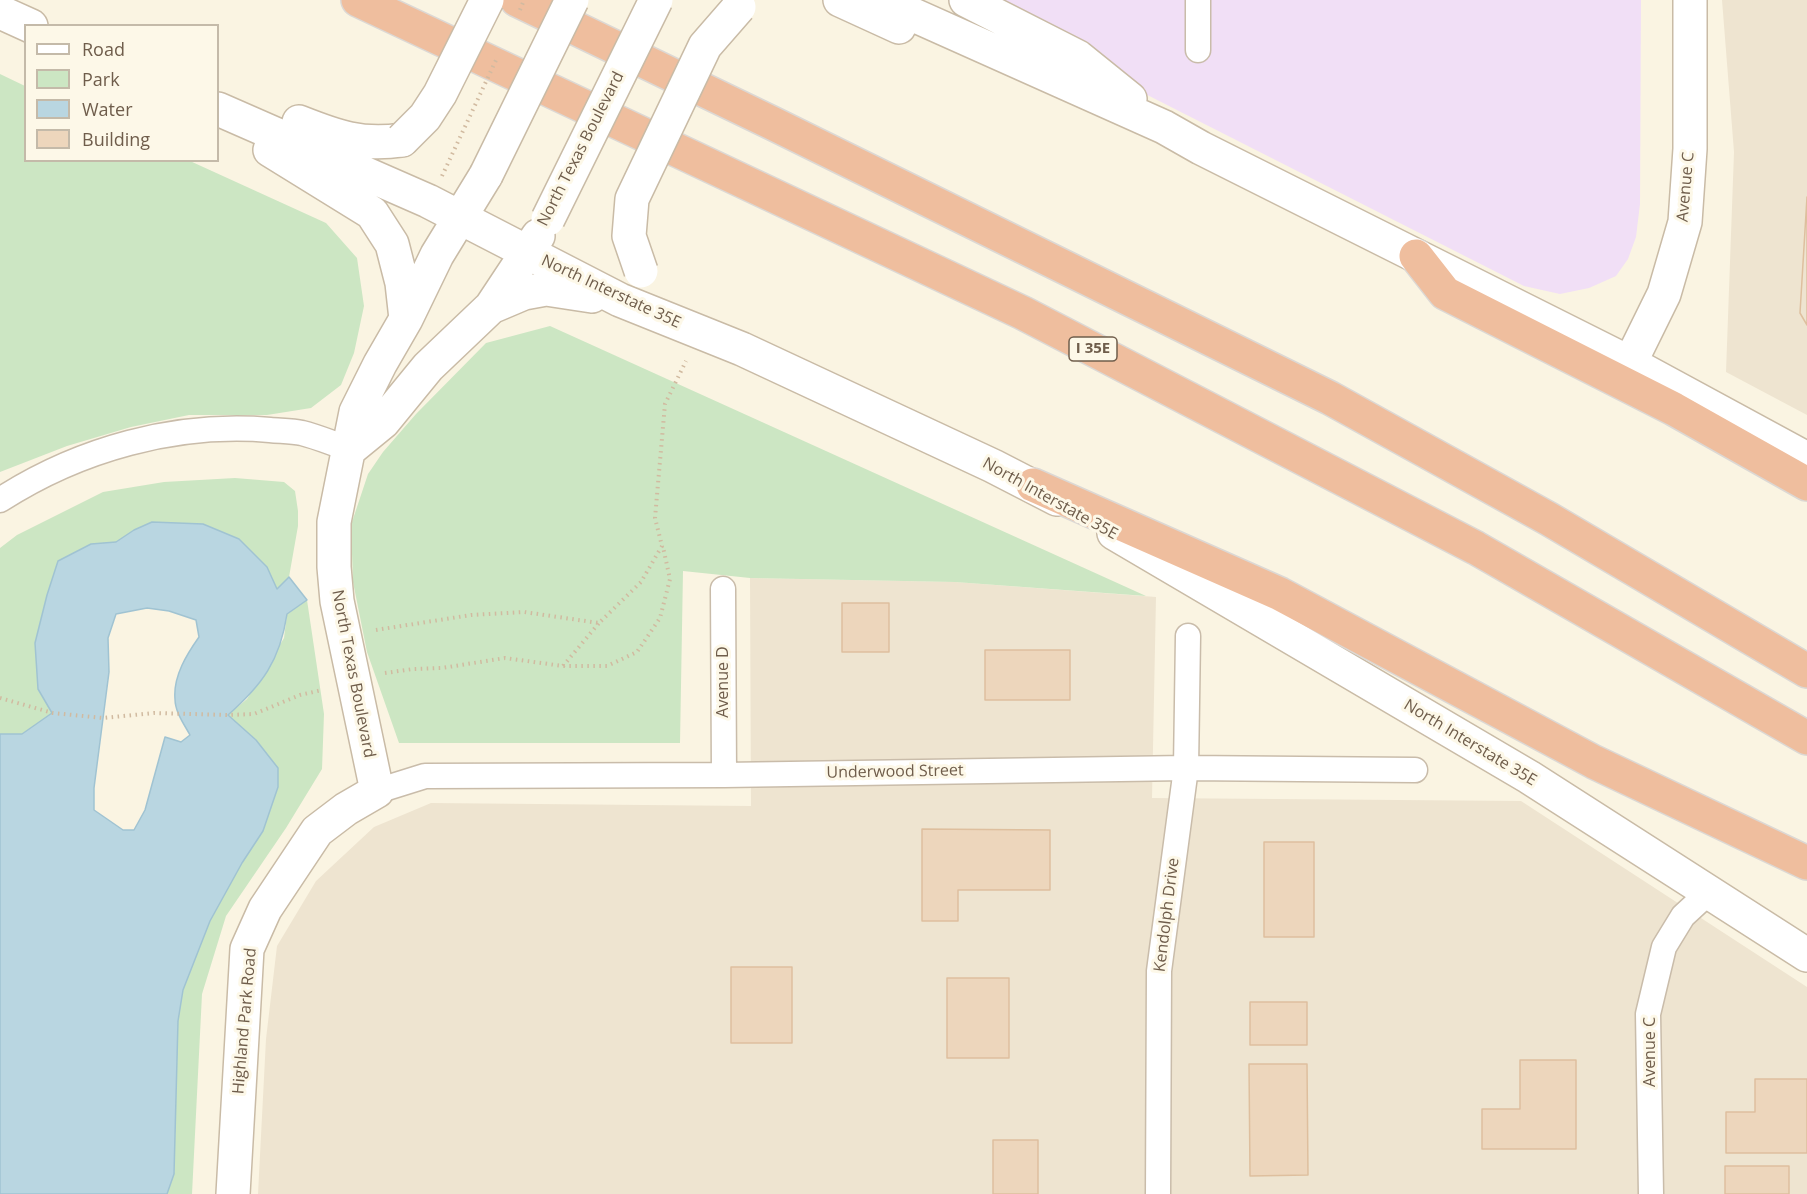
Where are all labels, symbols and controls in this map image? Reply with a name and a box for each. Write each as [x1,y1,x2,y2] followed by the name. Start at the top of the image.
[24,24,219,162] legend
[82,37,125,61] text: Road
[82,67,120,91] text: Park
[534,69,628,229] street label: North Texas Boulevard
[82,97,133,121] text: Water
[82,127,150,151] text: Building
[1673,151,1699,223] street label: Avenue C
[538,251,684,333] street label: North Interstate 35E
[1069,337,1117,361] road number: I 35E
[979,454,1121,544] street label: North Interstate 35E
[327,588,379,760] street label: North Texas Boulevard
[713,646,733,718] street label: Avenue D
[1400,696,1540,790] street label: North Interstate 35E
[826,761,964,783] street label: Underwood Street
[1150,857,1184,973] street label: Kendolph Drive
[229,947,261,1095] street label: Highland Park Road
[1640,1017,1660,1087] street label: Avenue C

